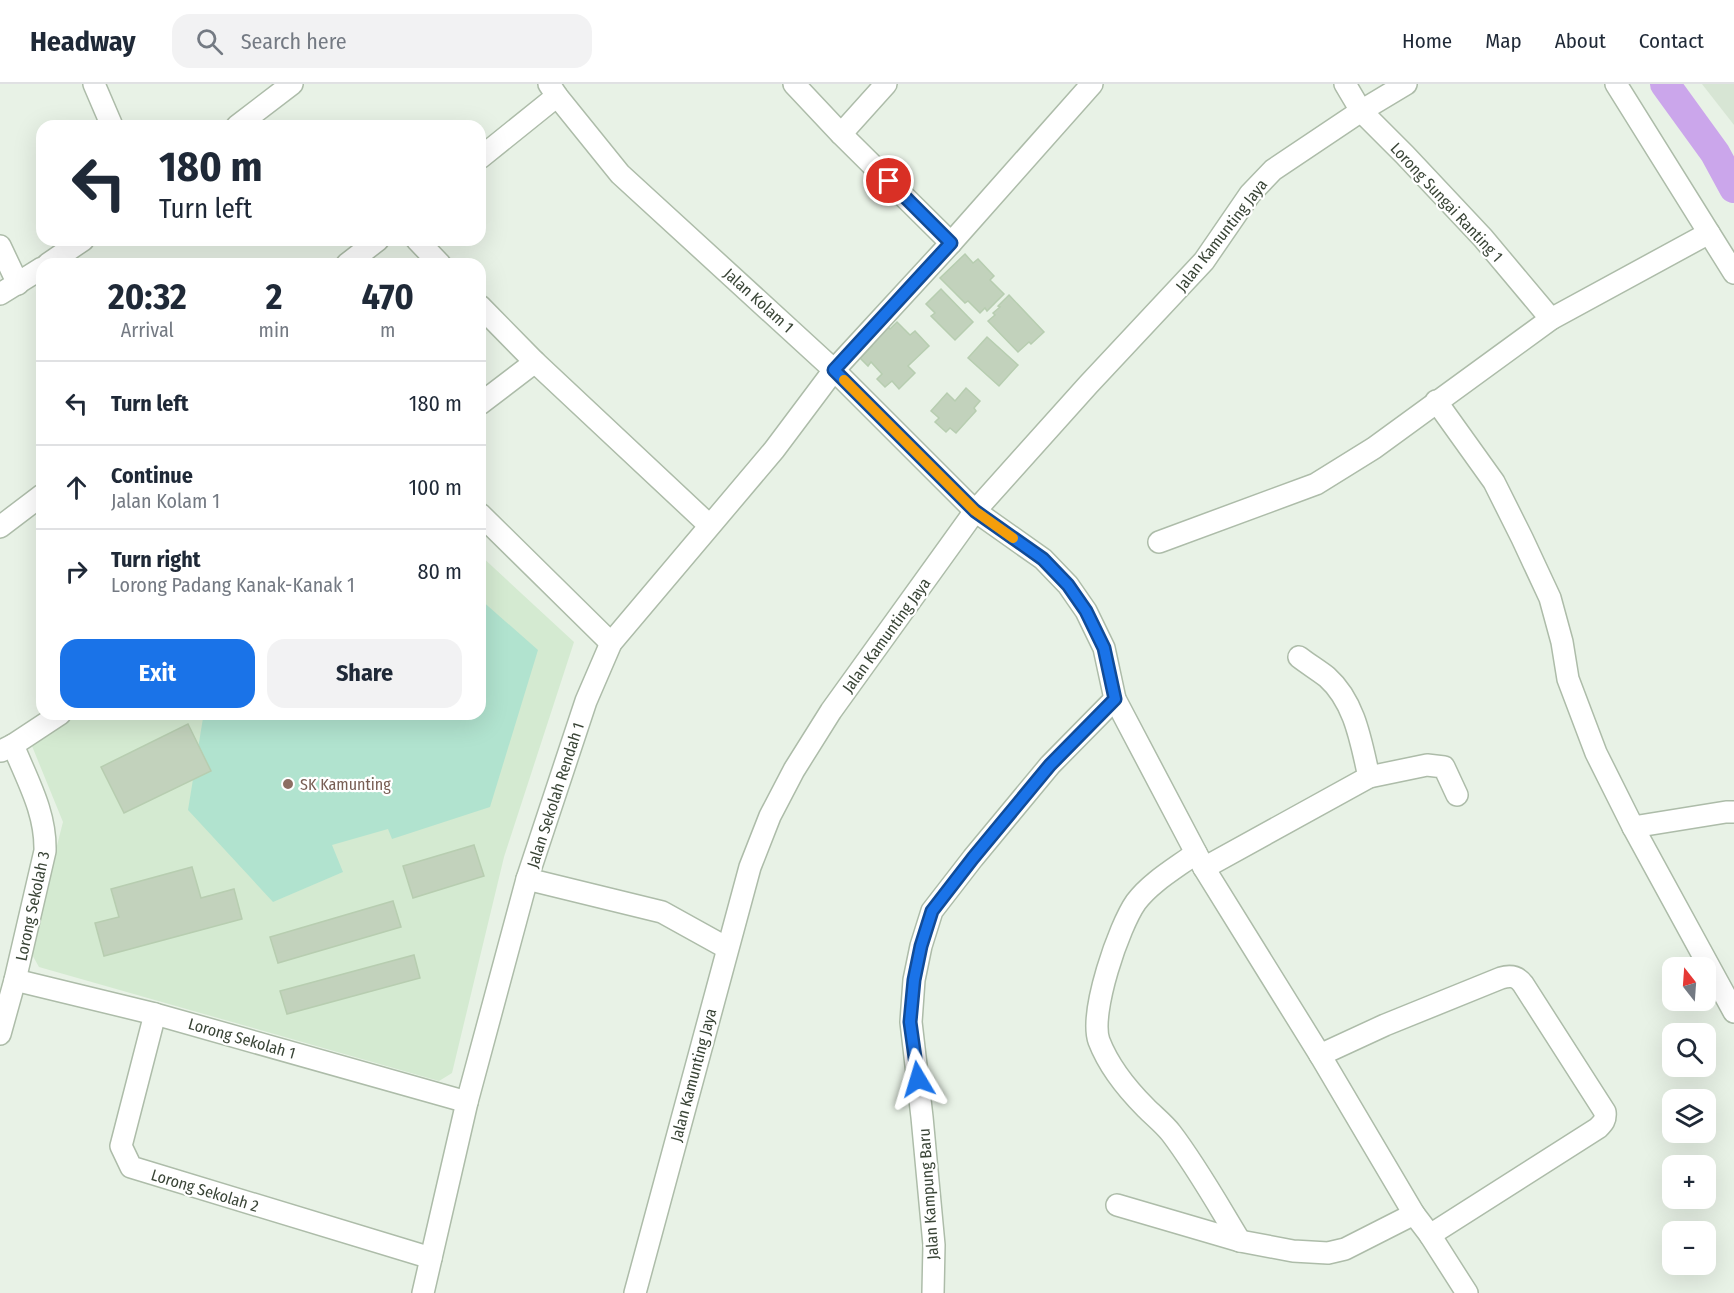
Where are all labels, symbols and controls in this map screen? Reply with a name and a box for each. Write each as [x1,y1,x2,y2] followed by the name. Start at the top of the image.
[172,14,592,68] search box
[30,25,136,58] text: Headway
[193,25,226,58] icon: search
[241,28,347,55] text: Search here
[1402,28,1452,54] text: Home
[1485,28,1522,54] text: Map
[1555,28,1606,54] text: About
[1639,28,1704,54] text: Contact
[1386,139,1507,266] street label: Lorong Sungai Ranting 1
[159,142,263,192] text: 180 m
[60,144,138,222] icon: left
[863,155,914,206] pin
[872,164,905,197] icon: arrive
[1172,175,1271,295] street label: Jalan Kamunting Jaya
[159,193,252,225] text: Turn left
[720,264,797,337] street label: Jalan Kolam 1
[108,275,187,319] text: 20:32
[266,275,282,319] text: 2
[362,275,414,319] text: 470
[121,318,174,342] text: Arrival
[259,318,290,342] text: min
[380,318,395,342] text: m
[60,387,93,420] icon: left
[111,390,189,417] text: Turn left
[409,390,462,417] text: 180 m
[111,462,193,489] text: Continue
[60,471,93,504] icon: ahead
[408,474,462,501] text: 100 m
[111,489,220,513] text: Jalan Kolam 1
[111,546,200,573] text: Turn right
[60,555,93,588] icon: right
[417,558,462,585] text: 80 m
[111,573,355,597] text: Lorong Padang Kanak-Kanak 1
[838,574,935,696] street label: Jalan Kamunting Jaya
[60,639,255,708] button: Exit
[267,639,462,708] button: Share
[523,720,588,870] street label: Jalan Sekolah Rendah 1
[300,775,391,794] place label: SK Kamunting
[281,777,295,791] marker: SK Kamunting
[12,850,53,963] street label: Lorong Sekolah 3
[1662,957,1716,1011] north arrow
[1662,957,1716,1275] map controls
[667,1006,720,1144] street label: Jalan Kamunting Jaya
[186,1014,298,1063] street label: Lorong Sekolah 1
[1662,1023,1716,1077] button: search
[886,1047,950,1111] position arrow
[1662,1089,1716,1143] button: layers
[914,1128,943,1260] street label: Jalan Kampung Baru
[1662,1155,1716,1209] button: +
[149,1165,261,1216] street label: Lorong Sekolah 2
[1662,1221,1716,1275] button: −

